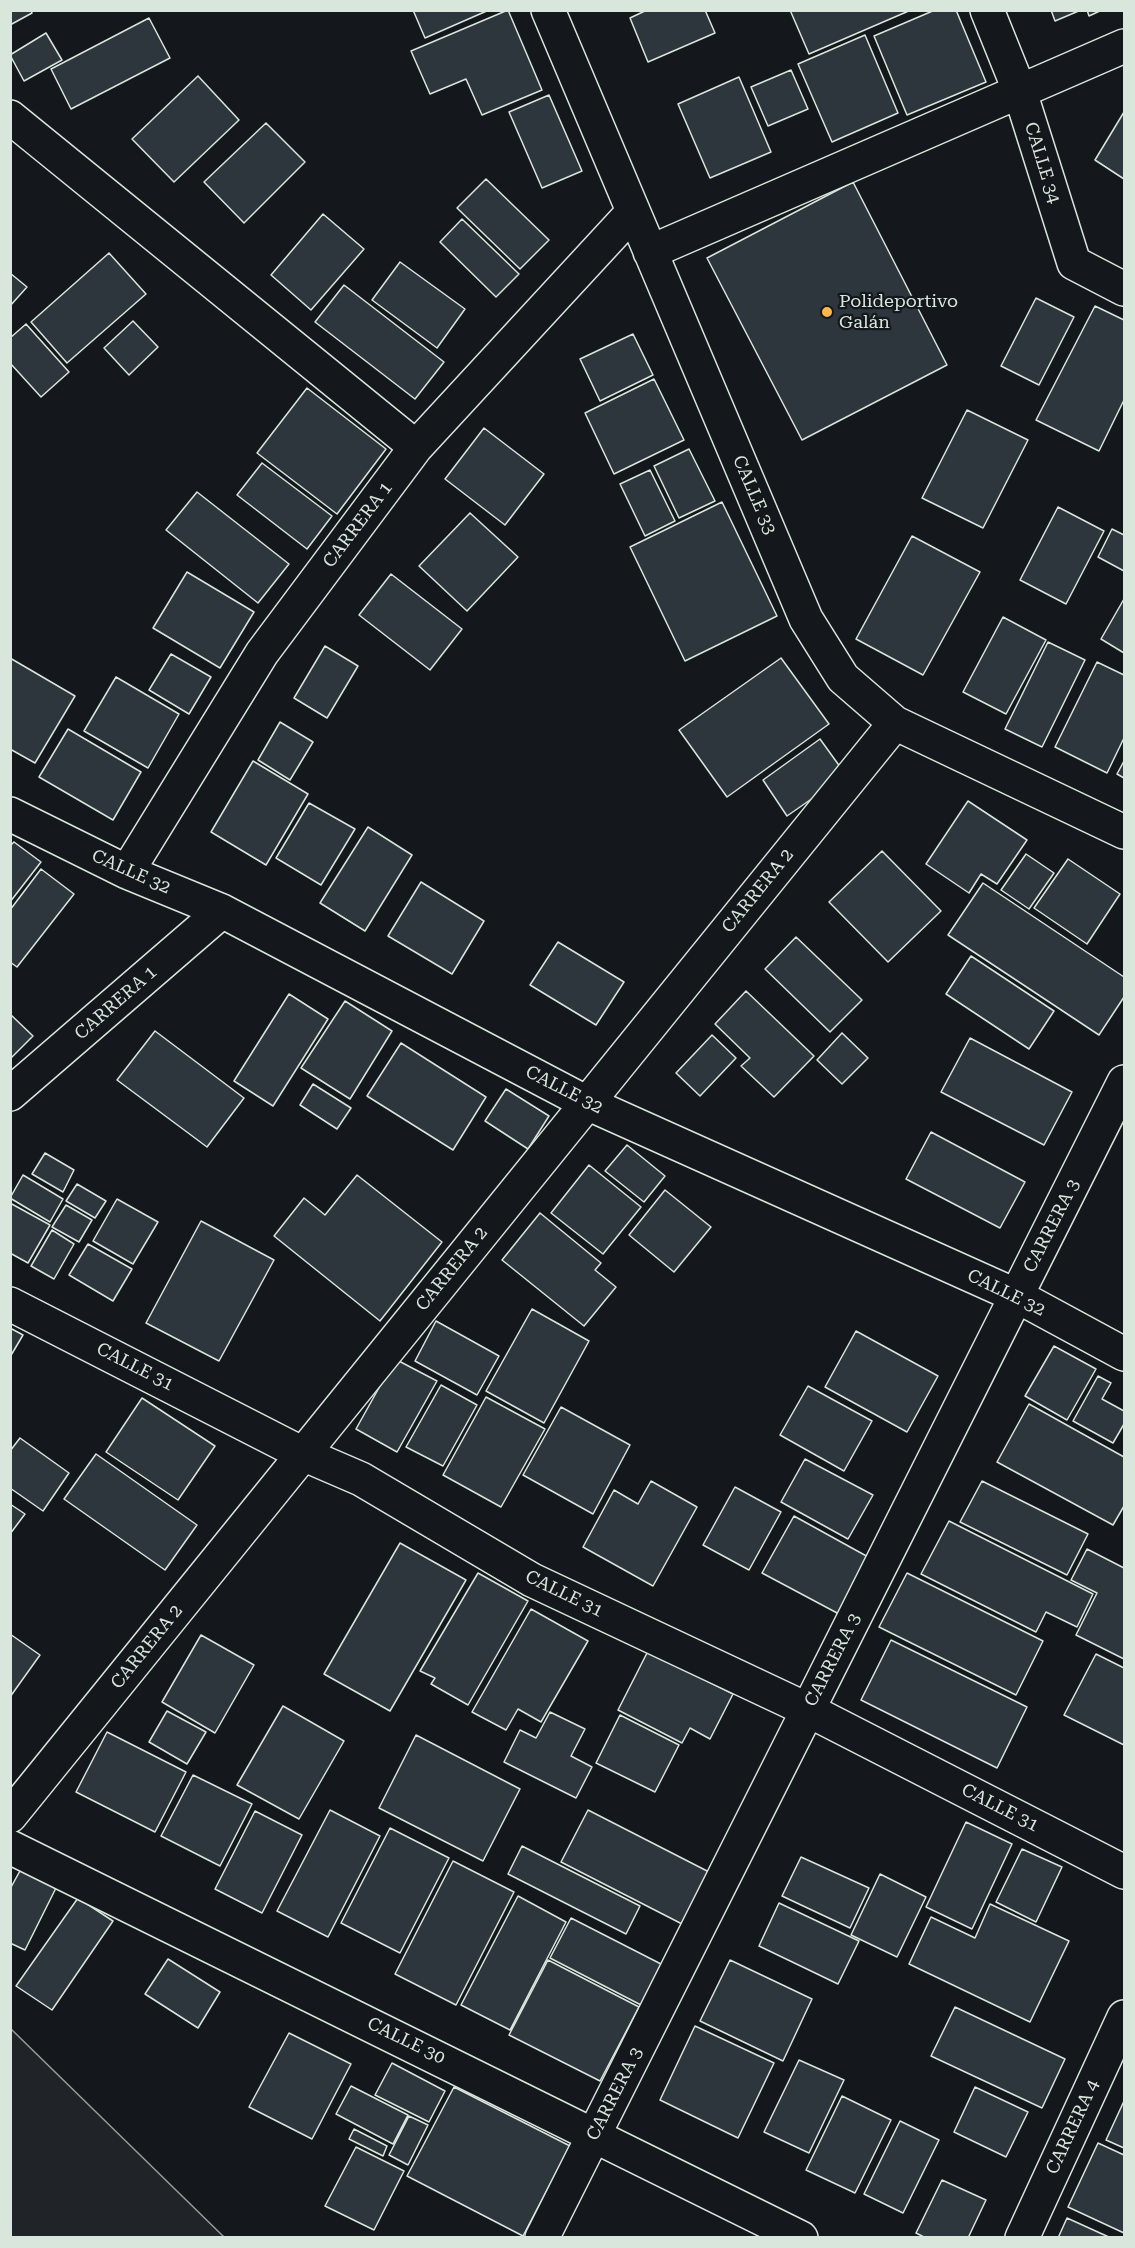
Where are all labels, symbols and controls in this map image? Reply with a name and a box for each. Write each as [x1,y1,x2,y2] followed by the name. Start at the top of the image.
[1019,120,1065,206] street label: CALLE 34
[839,291,958,334] place label: Polideportivo Galán
[820,305,834,319] marker: Polideportivo Galán
[728,452,780,538] street label: CALLE 33
[319,478,397,572] street label: CARRERA 1
[88,845,174,899] street label: CALLE 32
[718,845,798,937] street label: CARRERA 2
[70,961,162,1045] street label: CARRERA 1
[522,1061,606,1119] street label: CALLE 32
[1019,1176,1085,1276] street label: CARRERA 3
[412,1223,492,1315] street label: CARRERA 2
[964,1265,1048,1321] street label: CALLE 32
[93,1338,177,1396] street label: CALLE 31
[522,1566,606,1622] street label: CALLE 31
[107,1601,187,1693] street label: CARRERA 2
[800,1610,866,1710] street label: CARRERA 3
[958,1779,1042,1837] street label: CALLE 31
[364,2013,448,2069] street label: CALLE 30
[582,2044,648,2144] street label: CARRERA 3
[1042,2076,1104,2178] street label: CARRERA 4

